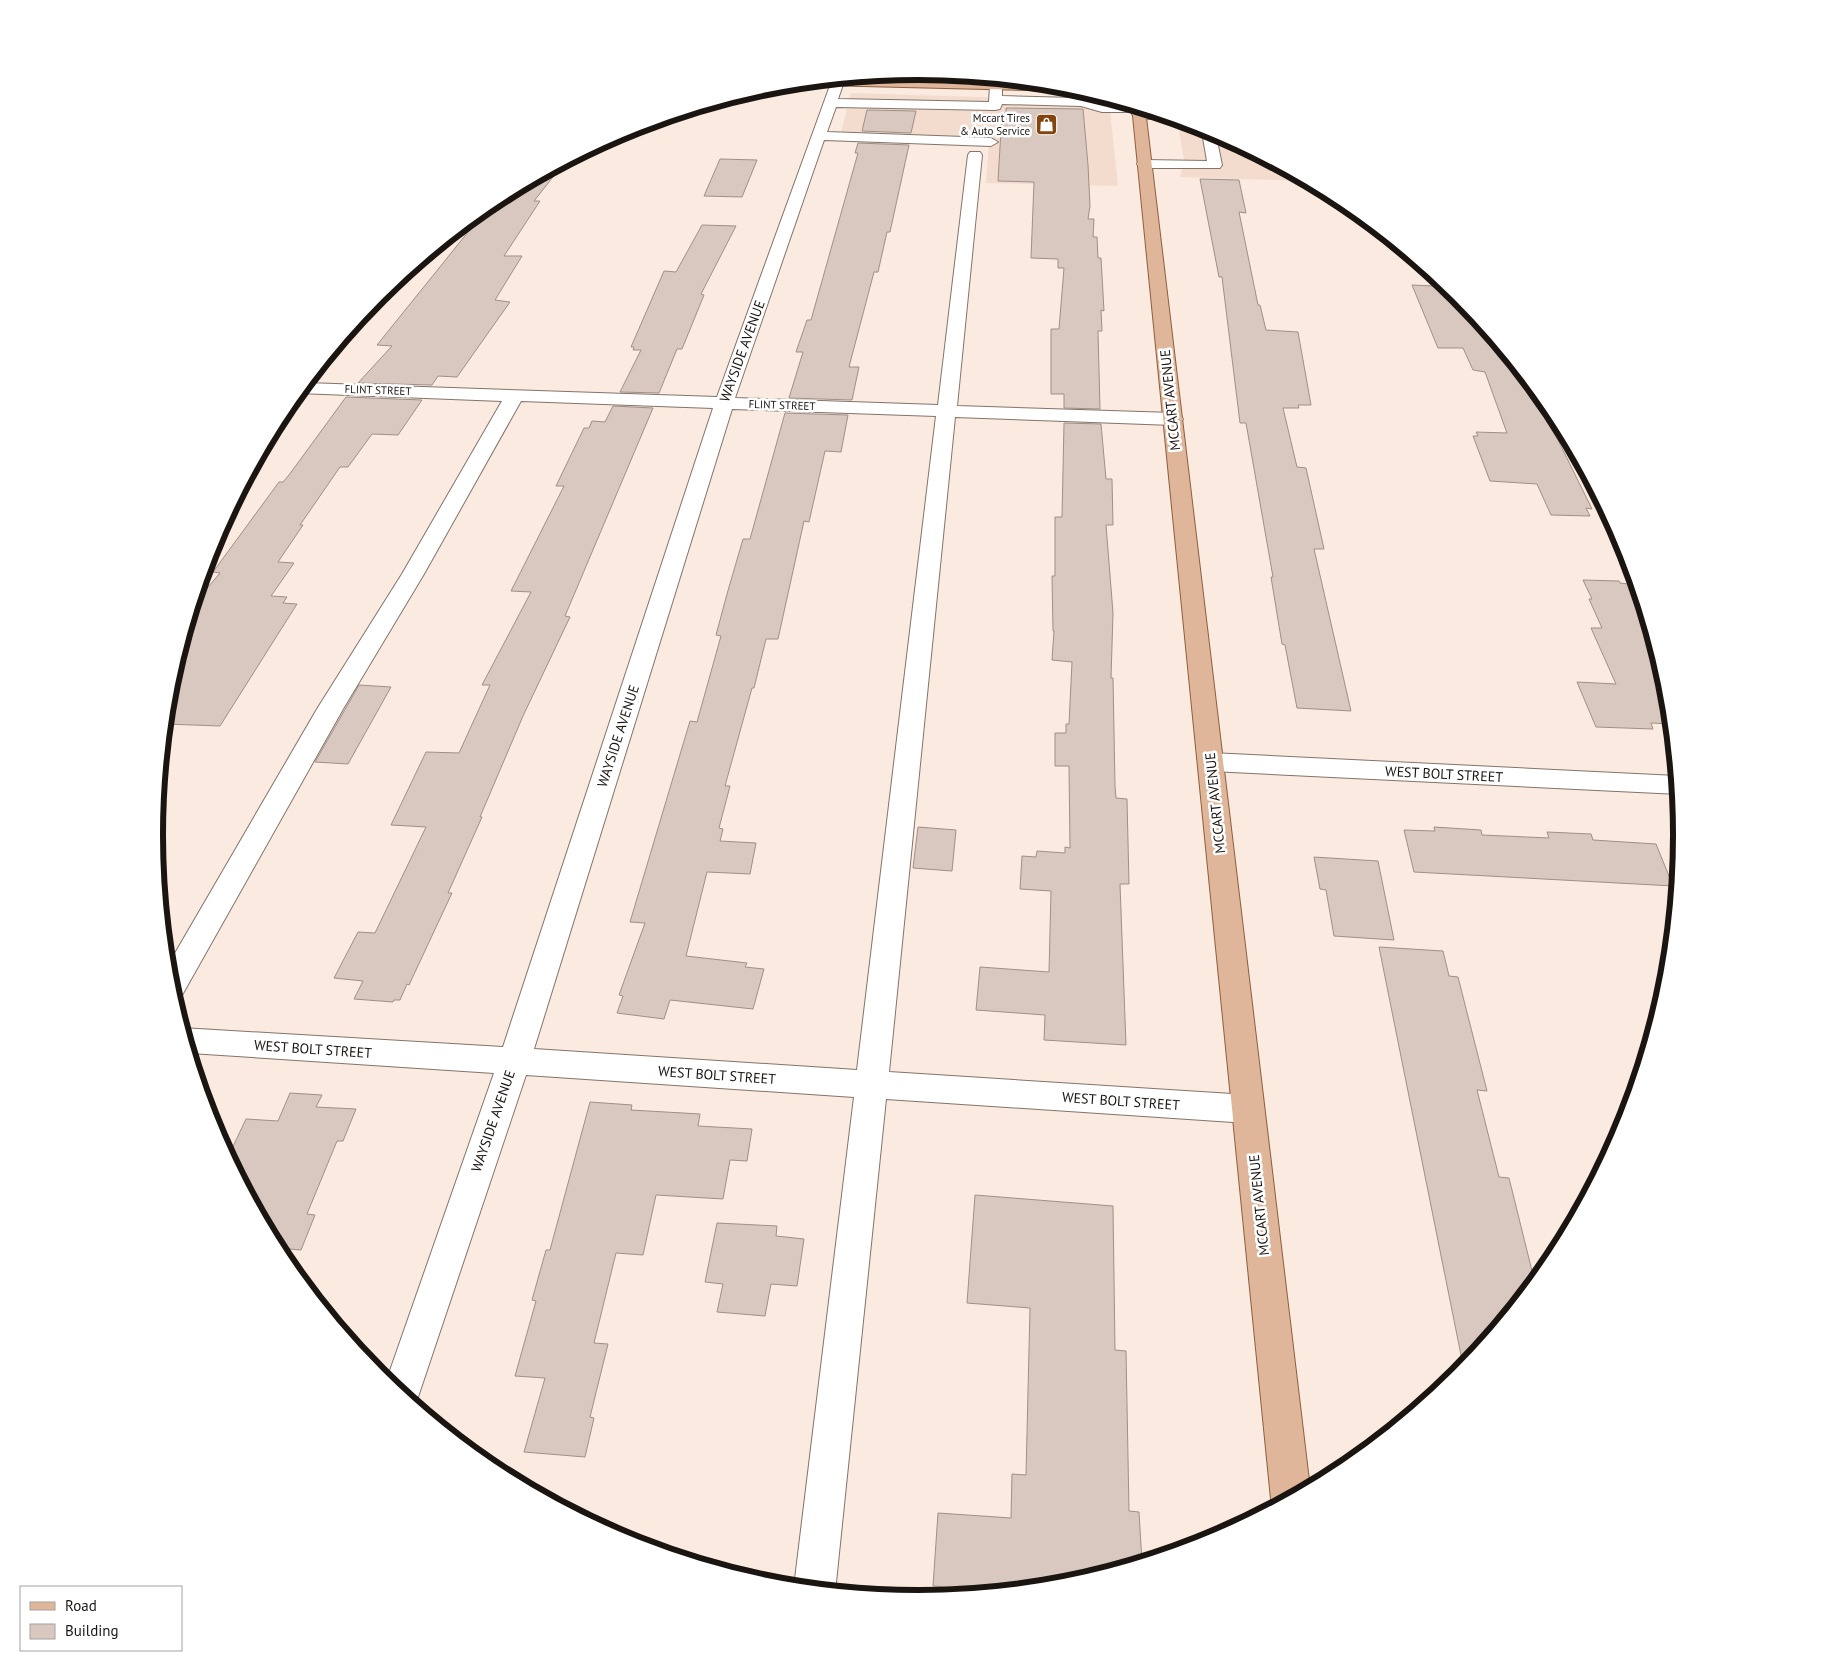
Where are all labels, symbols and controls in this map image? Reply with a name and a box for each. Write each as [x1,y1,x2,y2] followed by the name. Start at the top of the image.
[960,111,1030,138] place label: Mccart Tires & Auto Service
[1034,112,1058,136] shop icon: Mccart Tires & Auto Service
[715,298,769,404] street label: WAYSIDE AVENUE
[1156,349,1184,451] street label: MCCART AVENUE
[344,382,412,398] street label: FLINT STREET
[748,397,816,413] street label: FLINT STREET
[593,682,643,790] street label: WAYSIDE AVENUE
[1201,752,1229,854] street label: MCCART AVENUE
[1385,762,1504,786] street label: WEST BOLT STREET
[254,1036,373,1062] street label: WEST BOLT STREET
[658,1062,777,1088] street label: WEST BOLT STREET
[467,1068,519,1174] street label: WAYSIDE AVENUE
[1062,1088,1181,1114] street label: WEST BOLT STREET
[1245,1154,1273,1256] street label: MCCART AVENUE
[20,1586,182,1651] legend
[65,1596,97,1615] text: Road
[65,1621,119,1640] text: Building

